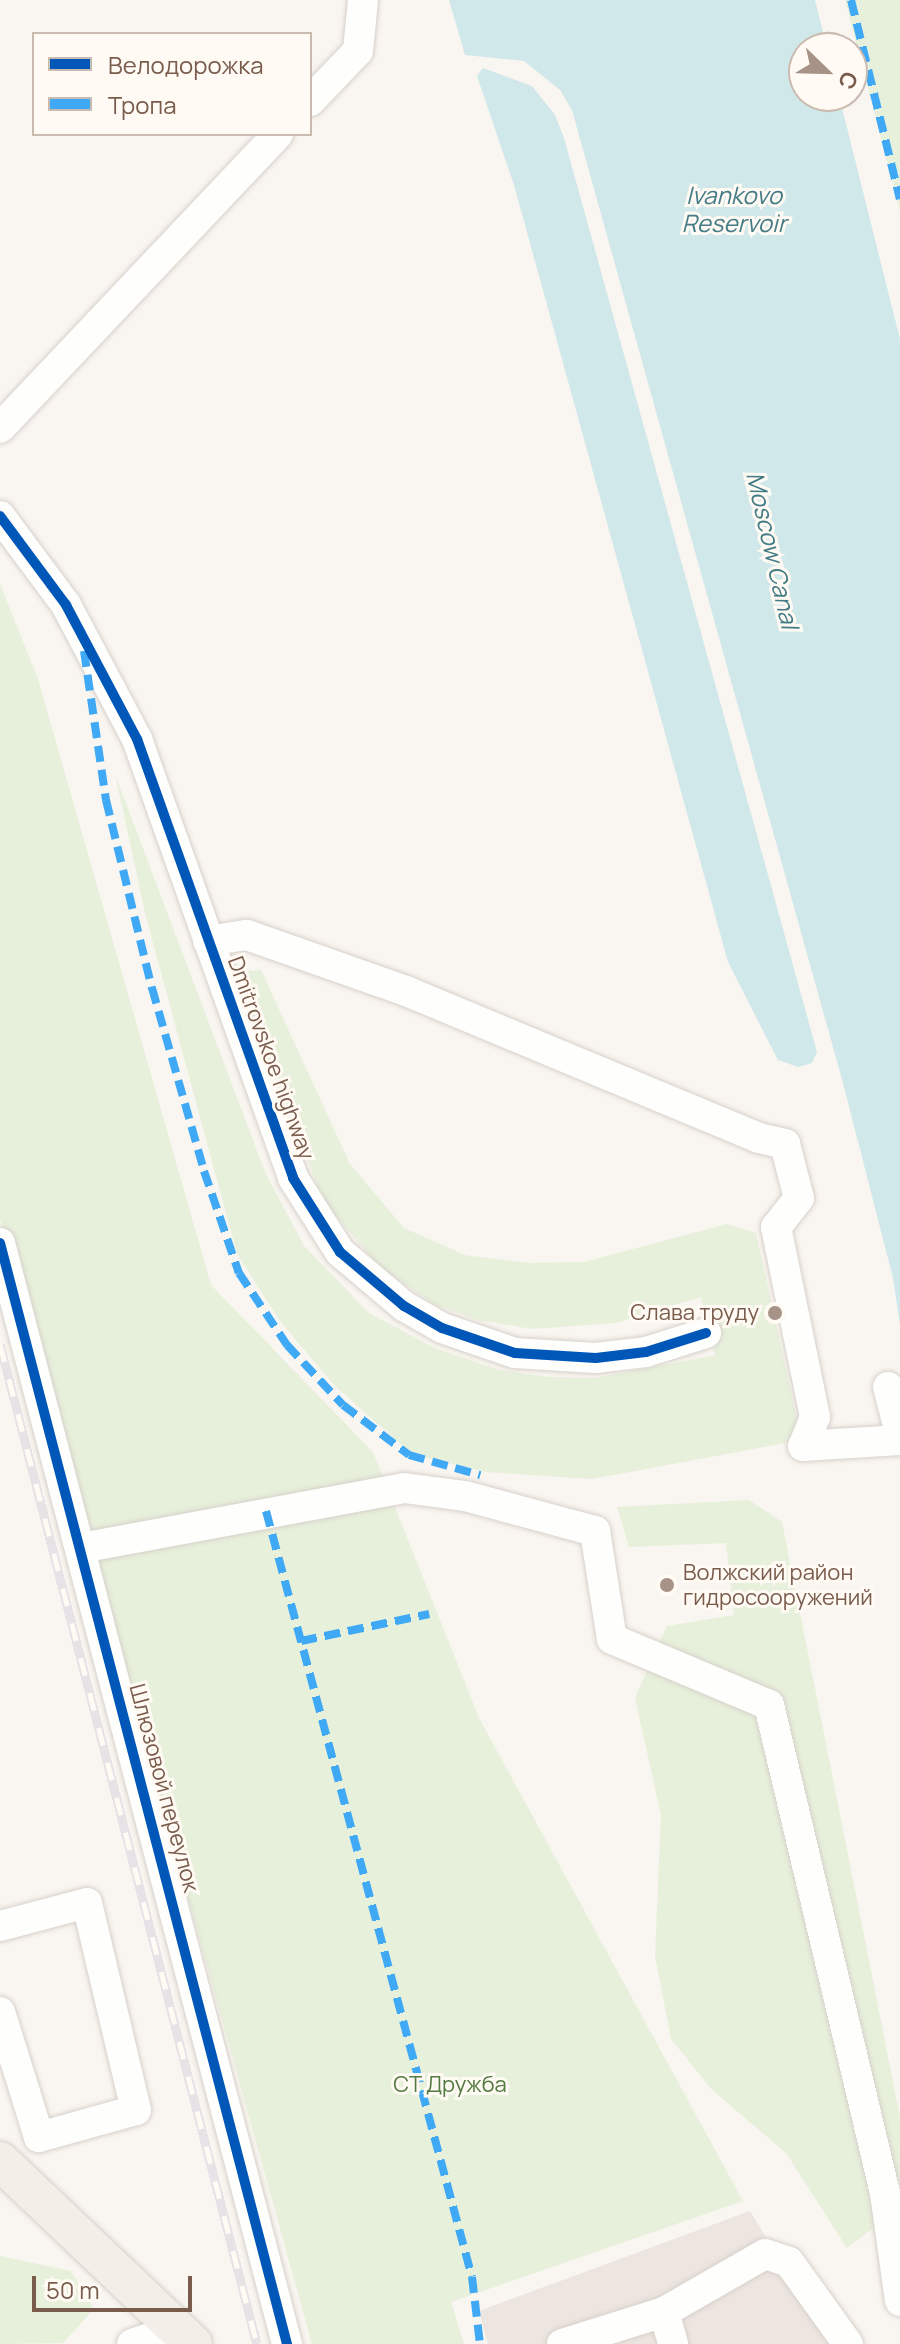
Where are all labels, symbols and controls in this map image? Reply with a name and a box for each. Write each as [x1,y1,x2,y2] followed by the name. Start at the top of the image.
[32,32,312,136] legend
[788,32,868,112] north arrow
[108,48,263,81] text: Велодорожка
[831,67,865,94] text: С
[108,88,177,121] text: Тропа
[682,181,786,237] water label: Ivankovo Reservoir
[741,469,805,631] water label: Moscow Canal
[222,953,320,1163] street label: Dmitrovskoe highway
[630,1300,759,1326] place label: Слава труду
[766,1304,784,1322] marker: Слава труду
[683,1559,873,1610] place label: Волжский район гидросооружений
[658,1576,676,1594] marker: Волжский район гидросооружений
[123,1681,205,1895] street label: Шлюзовой переулок
[393,2072,507,2098] park label: СТ Дружба
[36,2260,196,2310] scale bar
[46,2273,100,2306] text: 50 m

